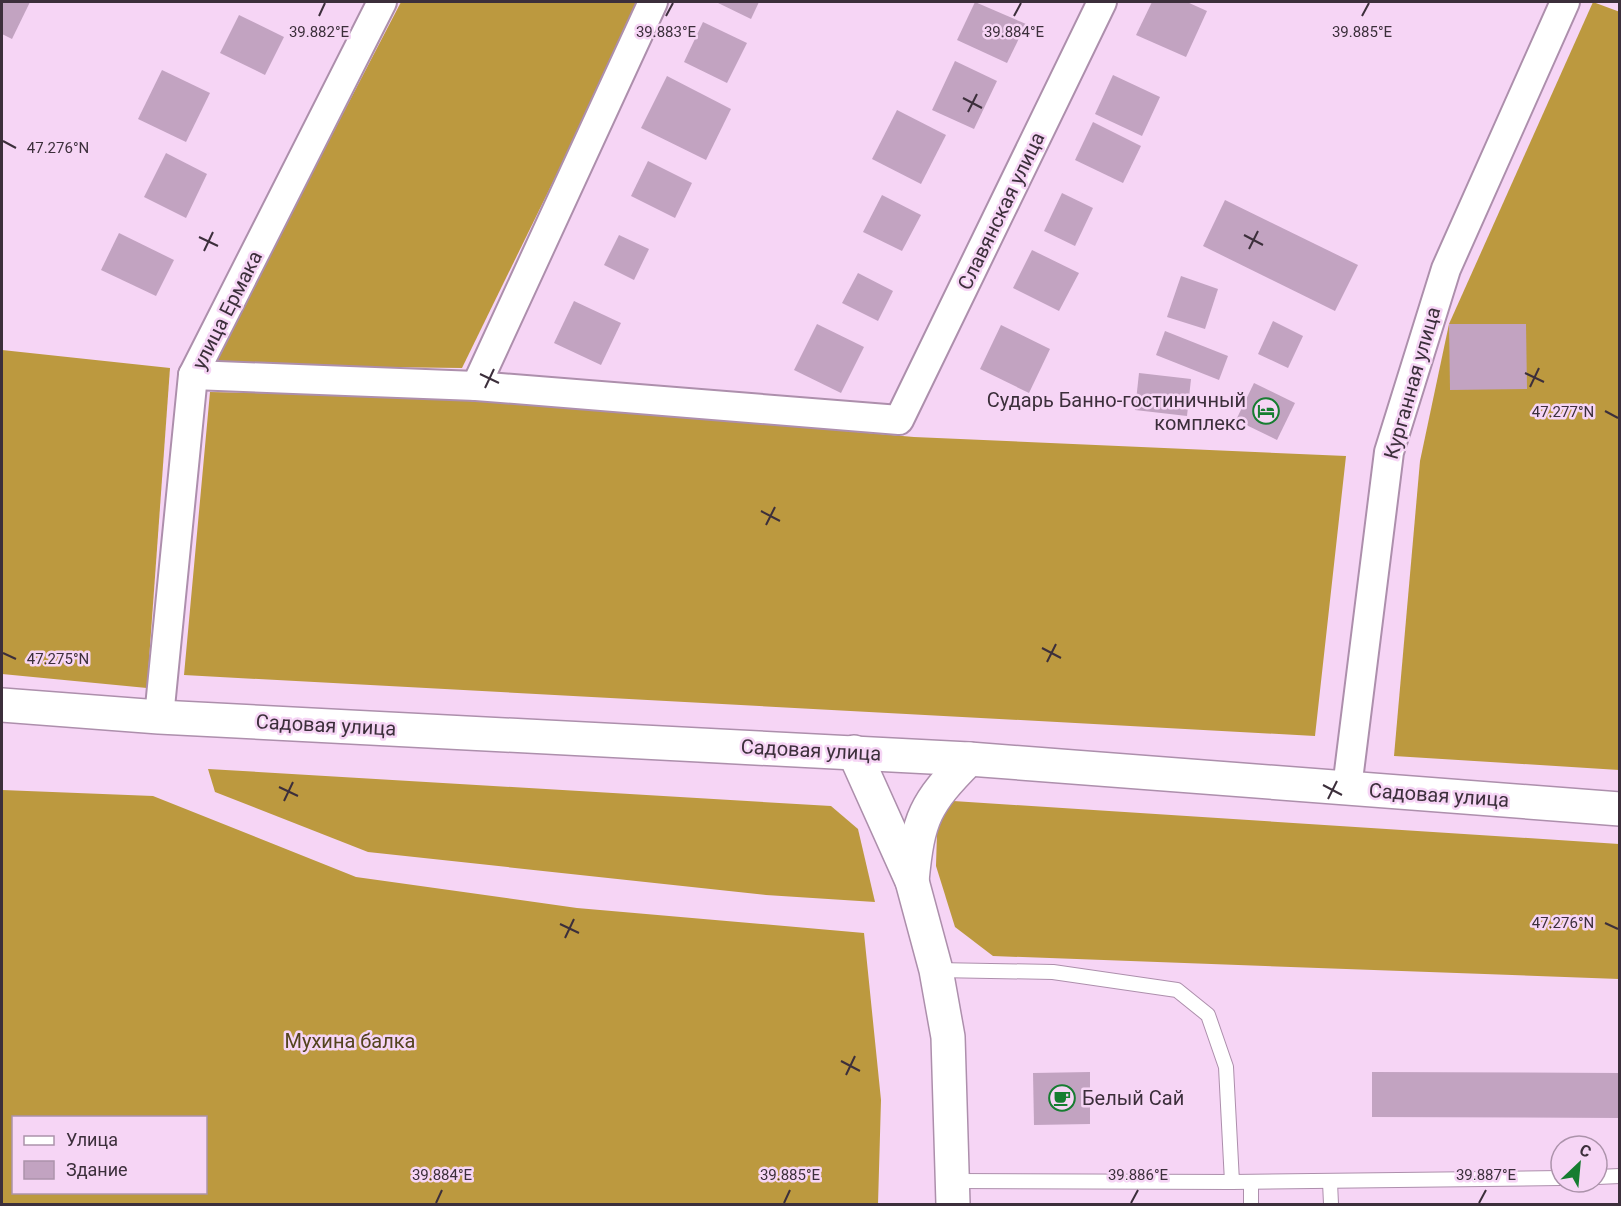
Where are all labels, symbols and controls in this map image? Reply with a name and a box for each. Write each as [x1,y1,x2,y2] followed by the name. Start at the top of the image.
[289,23,350,41] text: 39.882°E
[636,23,697,41] text: 39.883°E
[984,23,1045,41] text: 39.884°E
[1332,23,1393,41] text: 39.885°E
[952,128,1050,294] street label: Славянская улица
[27,139,89,157] text: 47.276°N
[187,247,267,373] street label: улица Ермака
[1379,304,1445,462] street label: Курганная улица
[987,388,1246,435] place label: Сударь Банно-гостиничный комплекс
[1251,396,1281,426] hotel icon: Сударь Банно-гостиничный комплекс
[1532,403,1594,421] text: 47.277°N
[27,650,89,668] text: 47.275°N
[255,709,397,741] street label: Садовая улица
[740,734,882,766] street label: Садовая улица
[1368,778,1510,812] street label: Садовая улица
[1532,914,1594,932] text: 47.276°N
[285,1029,415,1053] park label: Мухина балка
[1047,1083,1077,1113] cafe icon: Белый Сай
[1082,1086,1184,1110] place label: Белый Сай
[12,1116,207,1194] legend
[66,1129,118,1150] text: Улица
[1549,1134,1609,1194] north arrow
[1576,1140,1594,1162] text: С
[66,1159,128,1180] text: Здание
[412,1166,473,1184] text: 39.884°E
[760,1166,821,1184] text: 39.885°E
[1108,1166,1169,1184] text: 39.886°E
[1456,1166,1517,1184] text: 39.887°E

